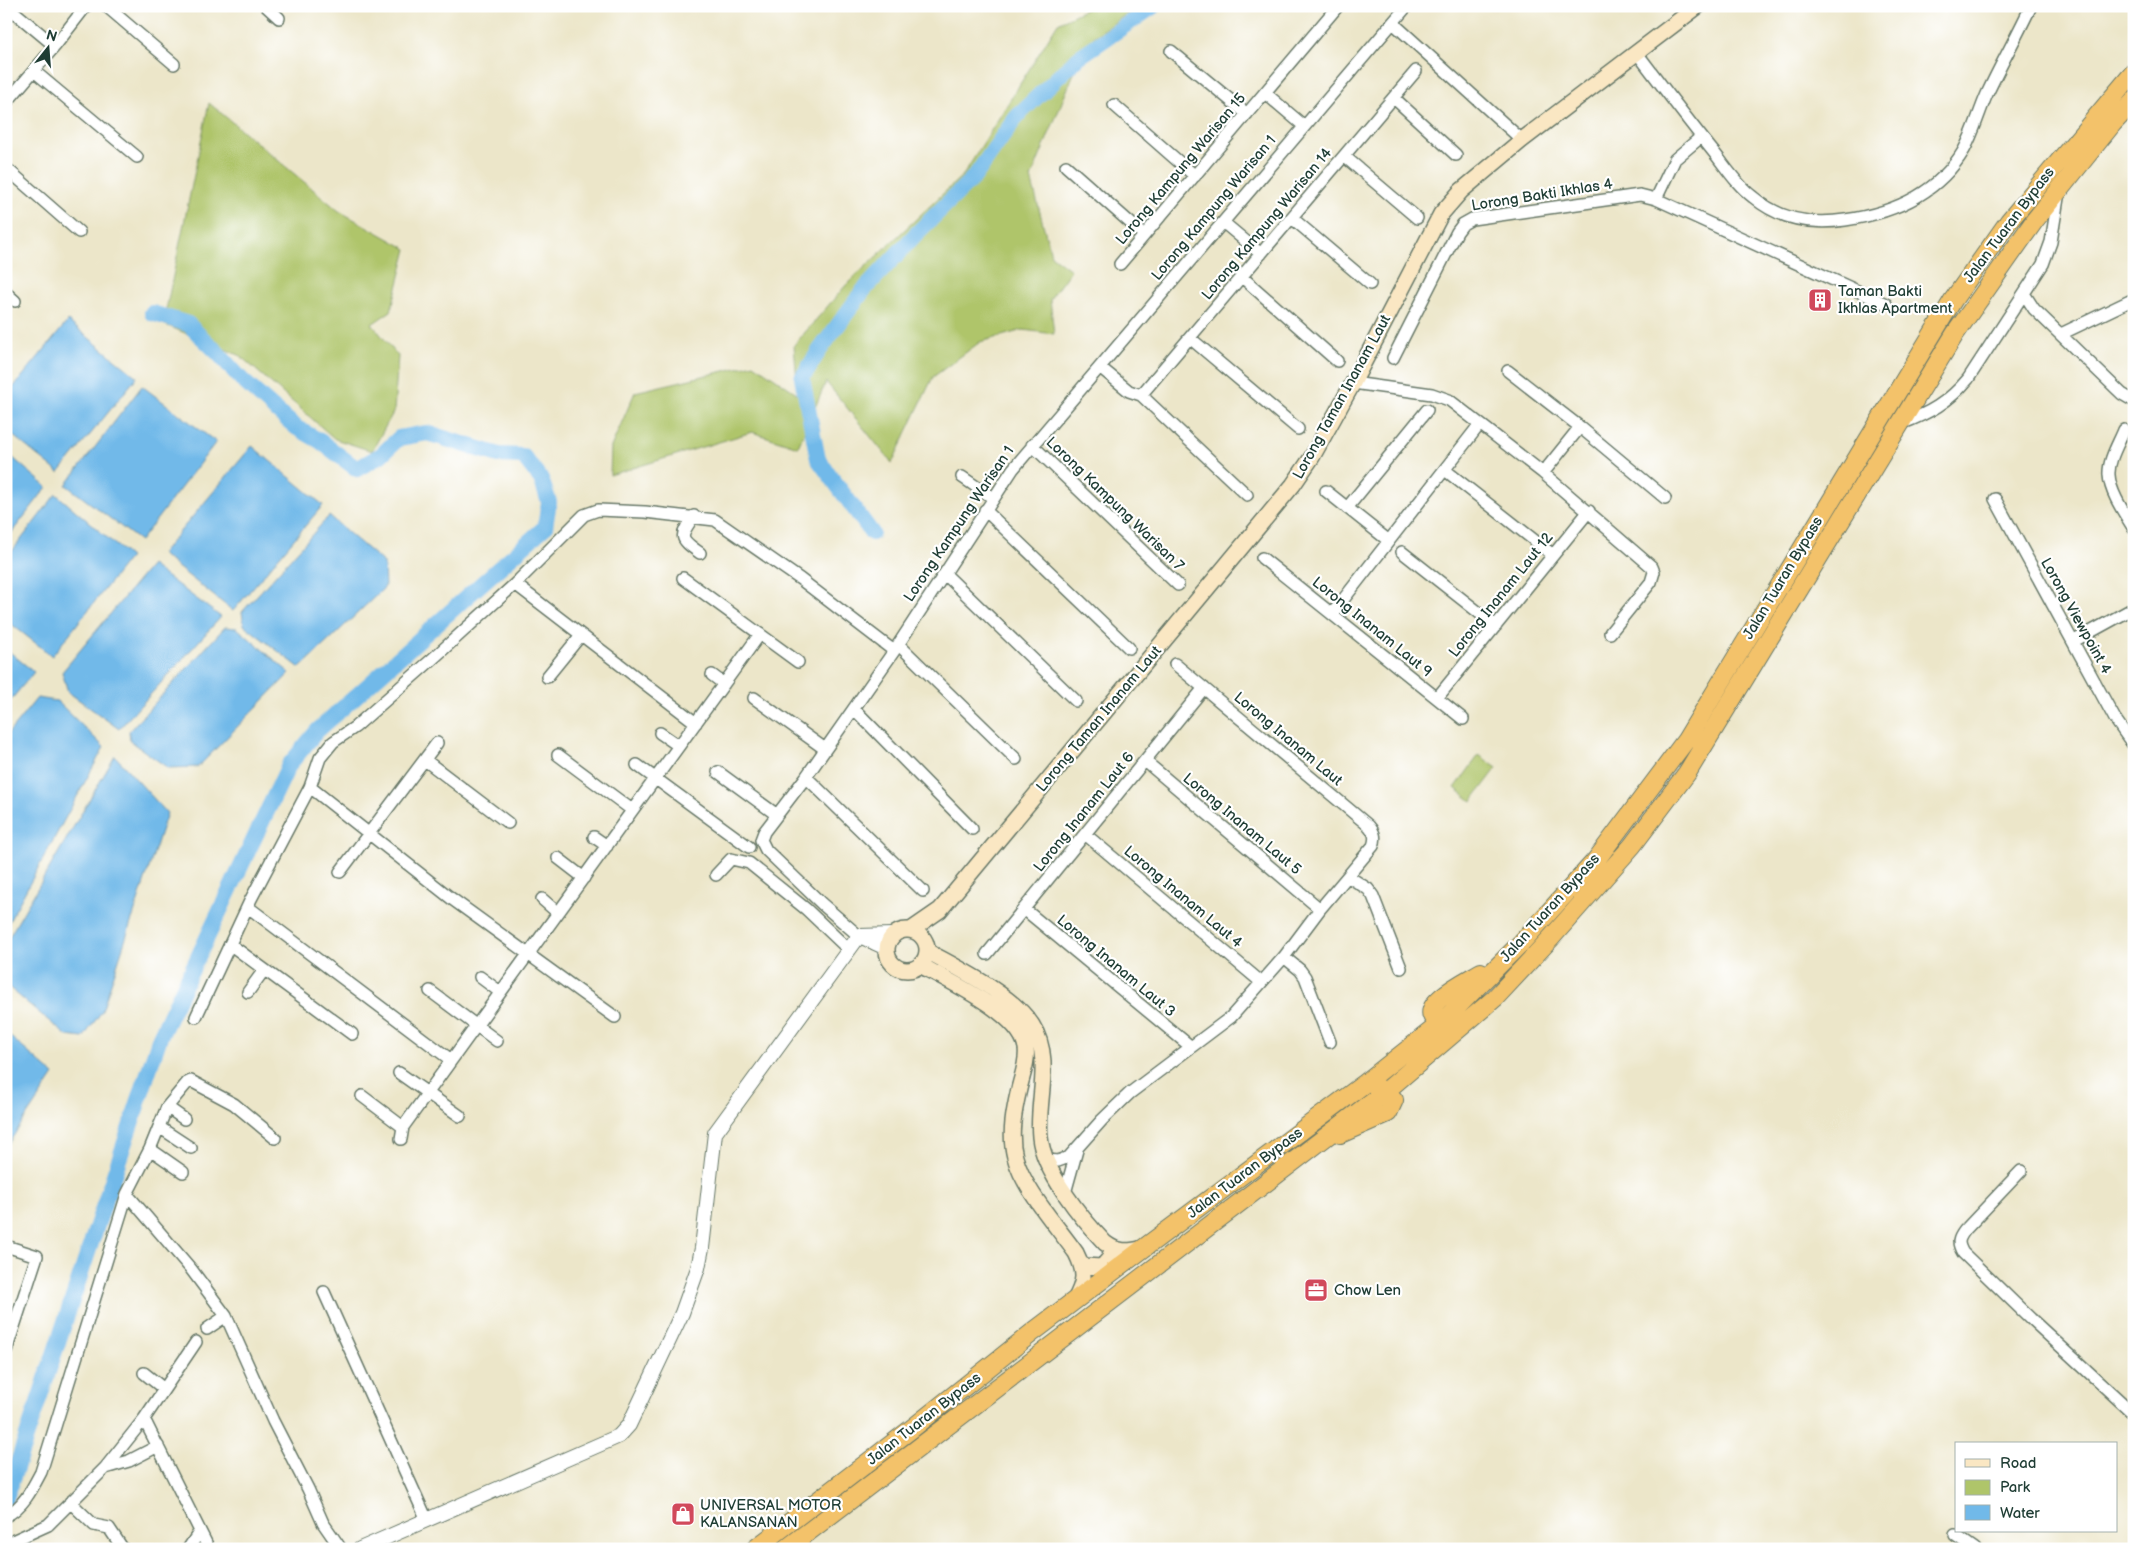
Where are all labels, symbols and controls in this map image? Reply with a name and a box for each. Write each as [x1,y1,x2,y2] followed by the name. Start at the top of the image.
[22,22,72,72] north arrow
[44,26,59,46] text: N
[1112,89,1250,249] street label: Lorong Kampung Warisan 15
[1148,132,1280,284] street label: Lorong Kampung Warisan 1
[1198,144,1336,304] street label: Lorong Kampung Warisan 14
[1959,163,2059,287] street label: Jalan Tuaran Bypass
[1470,174,1614,216] street label: Lorong Bakti Ikhlas 4
[1838,282,1953,318] place label: Taman Bakti Ikhlas Apartment
[1807,287,1833,313] building icon: Taman Bakti Ikhlas Apartment
[1289,311,1395,483] street label: Lorong Taman Inanam Laut
[1042,433,1189,576] street label: Lorong Kampung Warisan 7
[900,442,1018,606] street label: Lorong Kampung Warisan 1
[1739,513,1827,643] street label: Jalan Tuaran Bypass
[1445,529,1557,661] street label: Lorong Inanam Laut 12
[2036,555,2116,677] street label: Lorong Viewpoint 4
[1308,573,1436,681] street label: Lorong Inanam Laut 9
[1032,642,1166,796] street label: Lorong Taman Inanam Laut
[1230,688,1347,790] street label: Lorong Inanam Laut
[1030,748,1138,876] street label: Lorong Inanam Laut 6
[1179,769,1305,879] street label: Lorong Inanam Laut 5
[1120,842,1246,952] street label: Lorong Inanam Laut 4
[1496,849,1604,966] street label: Jalan Tuaran Bypass
[1053,911,1179,1021] street label: Lorong Inanam Laut 3
[1183,1123,1307,1223] street label: Jalan Tuaran Bypass
[1303,1277,1329,1303] office icon: Chow Len
[1334,1281,1401,1300] place label: Chow Len
[863,1368,985,1470] street label: Jalan Tuaran Bypass
[1955,1442,2118,1532] legend
[2000,1454,2036,1473] text: Road
[2000,1478,2031,1497] text: Park
[700,1496,842,1532] place label: UNIVERSAL MOTOR KALANSANAN
[670,1501,696,1527] shop icon: UNIVERSAL MOTOR KALANSANAN
[2000,1504,2040,1523] text: Water

